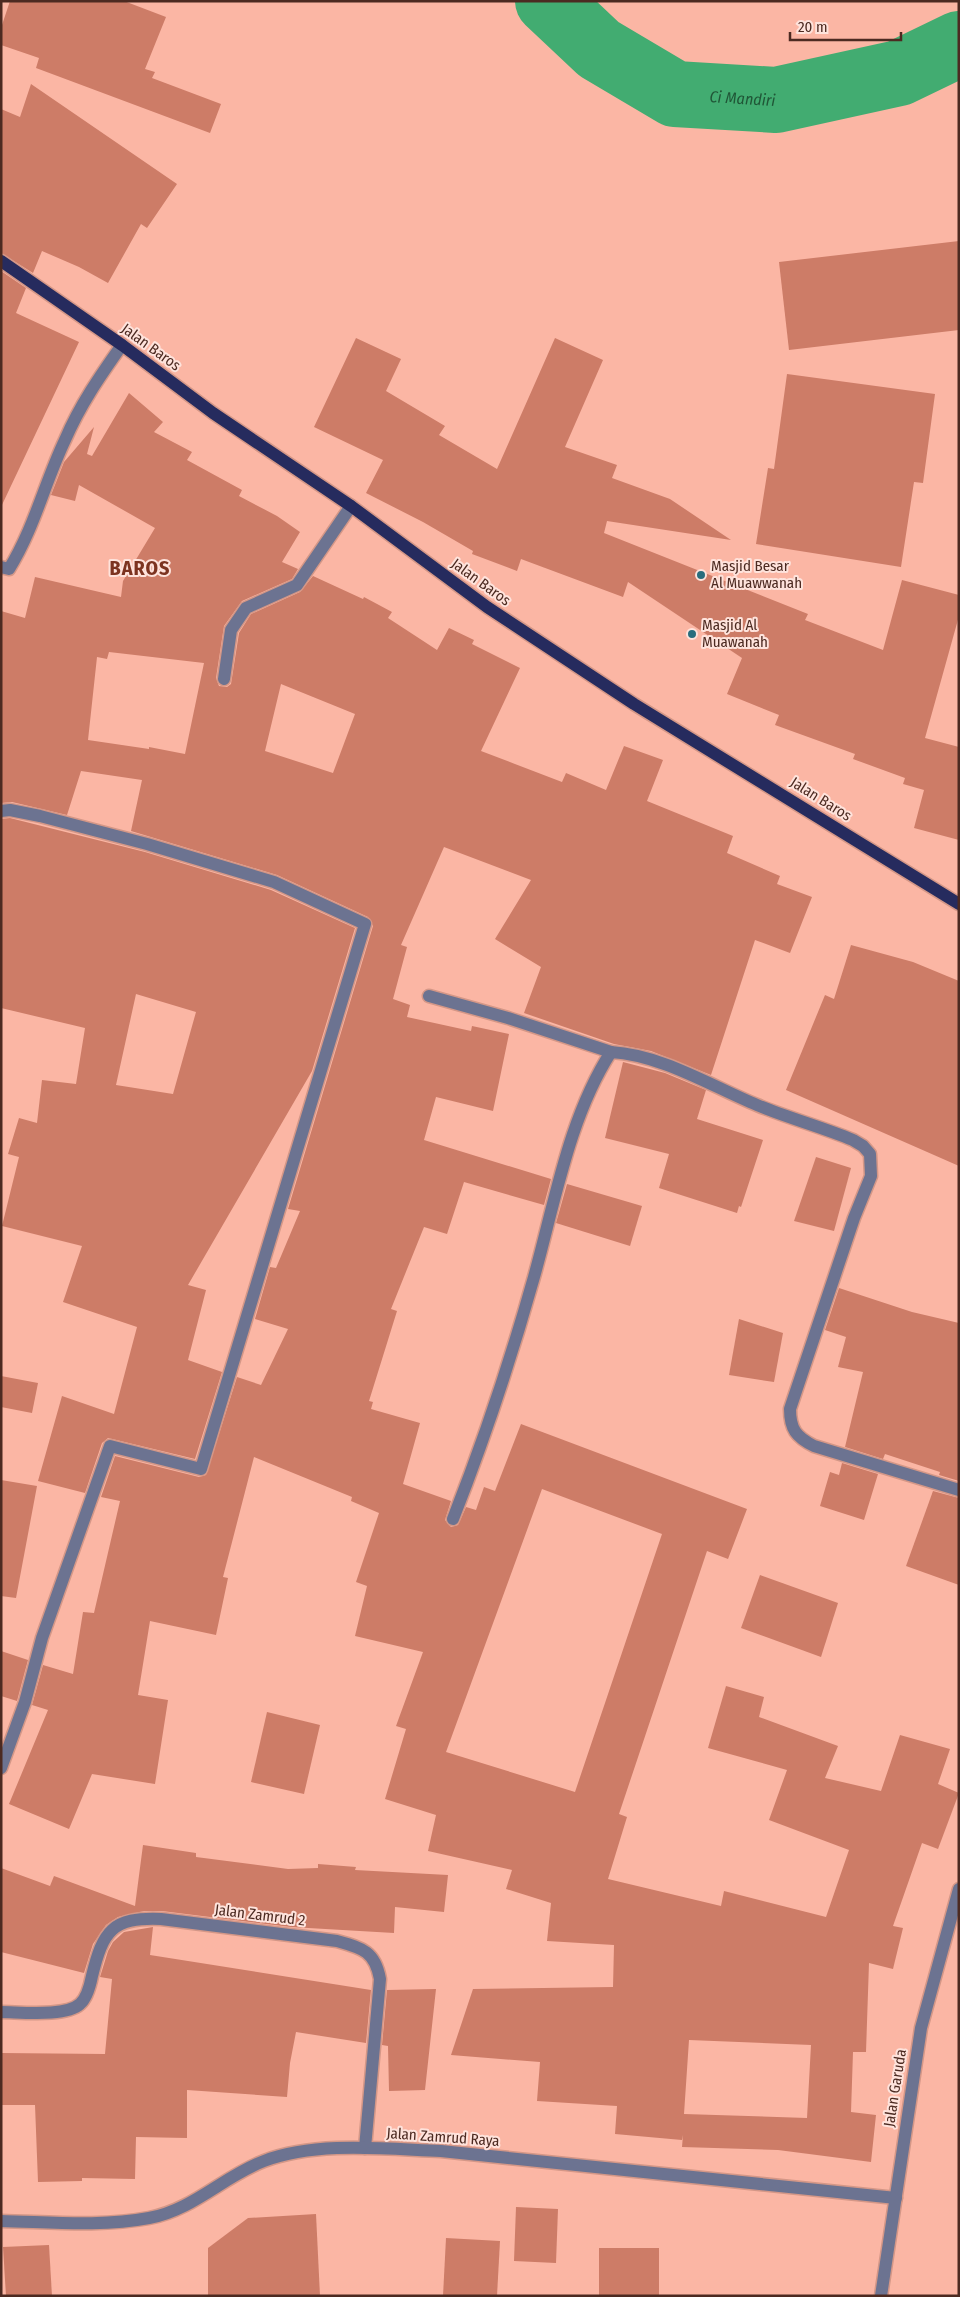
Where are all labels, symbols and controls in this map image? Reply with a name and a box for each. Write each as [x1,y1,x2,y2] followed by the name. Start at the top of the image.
[790,10,901,42] scale bar
[798,18,828,36] text: 20 m
[709,87,776,110] water label: Ci Mandiri
[118,320,184,374] street label: Jalan Baros
[448,555,514,609] street label: Jalan Baros
[110,556,170,580] district label: BAROS
[711,557,802,592] place label: Masjid Besar Al Muawwanah
[695,569,707,581] marker: Masjid Besar Al Muawwanah
[702,616,768,651] place label: Masjid Al Muawanah
[686,628,698,640] marker: Masjid Al Muawanah
[787,773,855,825] street label: Jalan Baros
[214,1901,307,1930] street label: Jalan Zamrud 2
[880,2048,910,2128] street label: Jalan Garuda
[386,2124,500,2150] street label: Jalan Zamrud Raya

